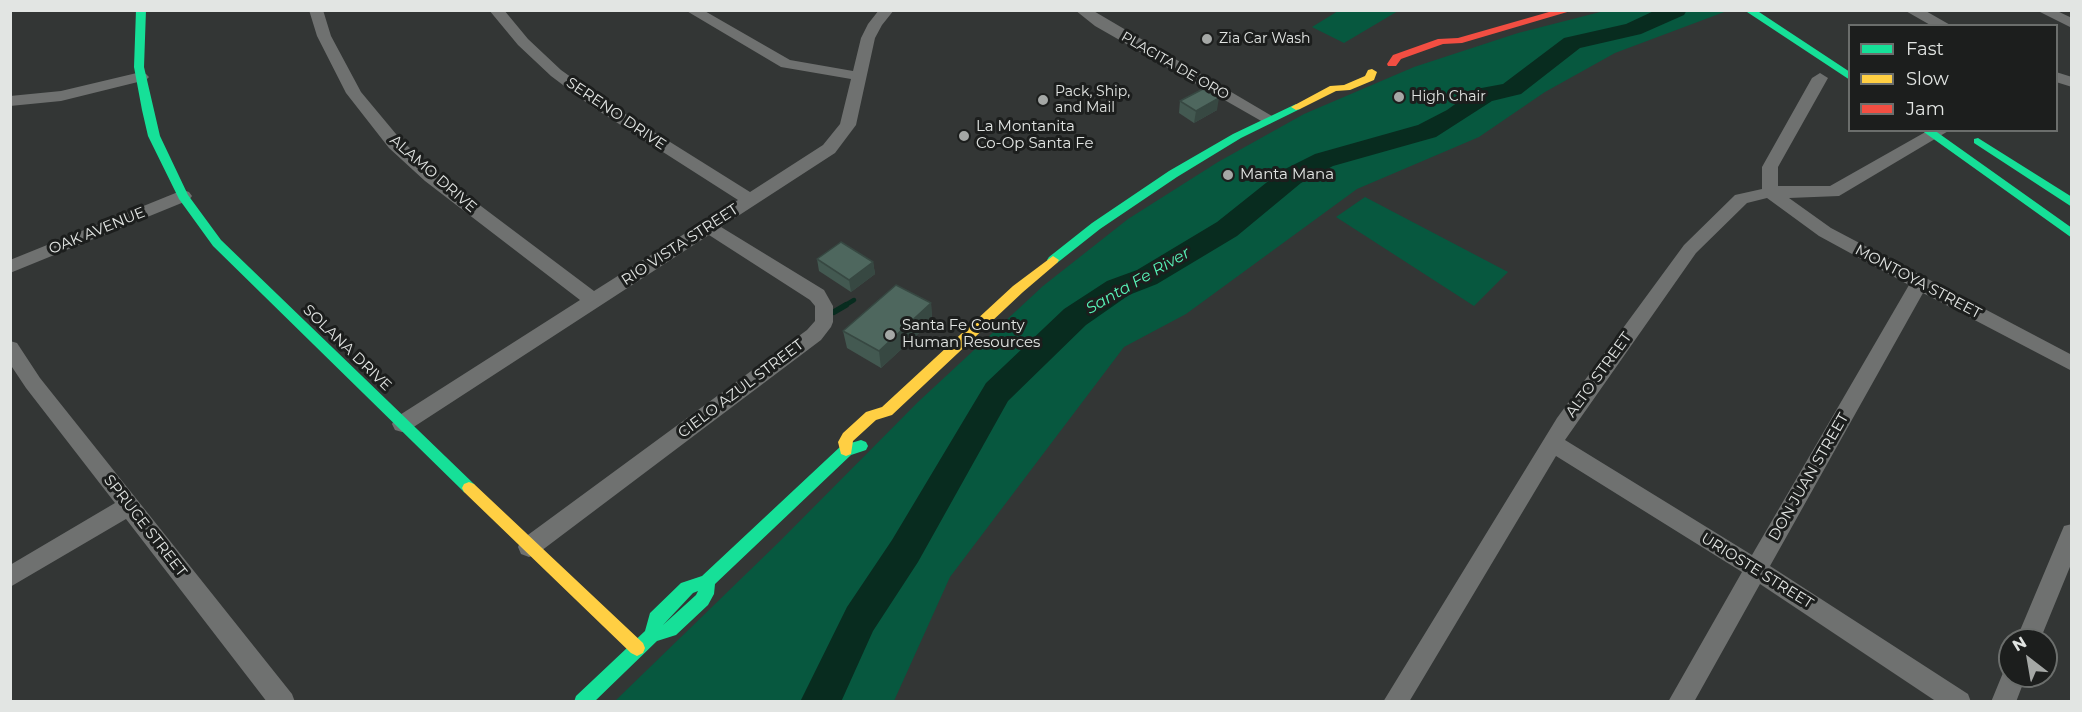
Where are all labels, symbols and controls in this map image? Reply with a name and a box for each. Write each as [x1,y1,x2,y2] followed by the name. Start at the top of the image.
[1848,24,2058,132] legend
[1118,28,1232,104] street label: PLACITA DE ORO
[1219,31,1311,47] place label: Zia Car Wash
[1200,32,1214,46] marker: Zia Car Wash
[1906,38,1944,60] text: Fast
[1906,68,1949,90] text: Slow
[563,74,669,154] street label: SERENO DRIVE
[1055,84,1130,116] place label: Pack, Ship, and Mail
[1411,89,1486,105] place label: High Chair
[1392,90,1406,104] marker: High Chair
[1036,93,1050,107] marker: Pack, Ship, and Mail
[1906,98,1945,120] text: Jam
[976,118,1093,153] place label: La Montanita Co-Op Santa Fe
[957,129,971,143] marker: La Montanita Co-Op Santa Fe
[386,131,480,217] street label: ALAMO DRIVE
[1240,166,1334,184] place label: Manta Mana
[1221,168,1235,182] marker: Manta Mana
[618,200,742,290] street label: RIO VISTA STREET
[46,203,148,259] street label: OAK AVENUE
[1852,241,1984,323] street label: MONTOYA STREET
[1083,243,1193,319] water label: Santa Fe River
[299,301,395,395] street label: SOLANA DRIVE
[902,317,1040,352] place label: Santa Fe County Human Resources
[883,328,897,342] marker: Santa Fe County Human Resources
[1562,329,1636,421] street label: ALTO STREET
[675,336,807,442] street label: CIELO AZUL STREET
[1765,410,1853,544] street label: DON JUAN STREET
[100,471,190,581] street label: SPRUCE STREET
[1698,529,1816,613] street label: URIOSTE STREET
[1998,628,2058,688] north arrow
[2009,632,2030,655] text: N

